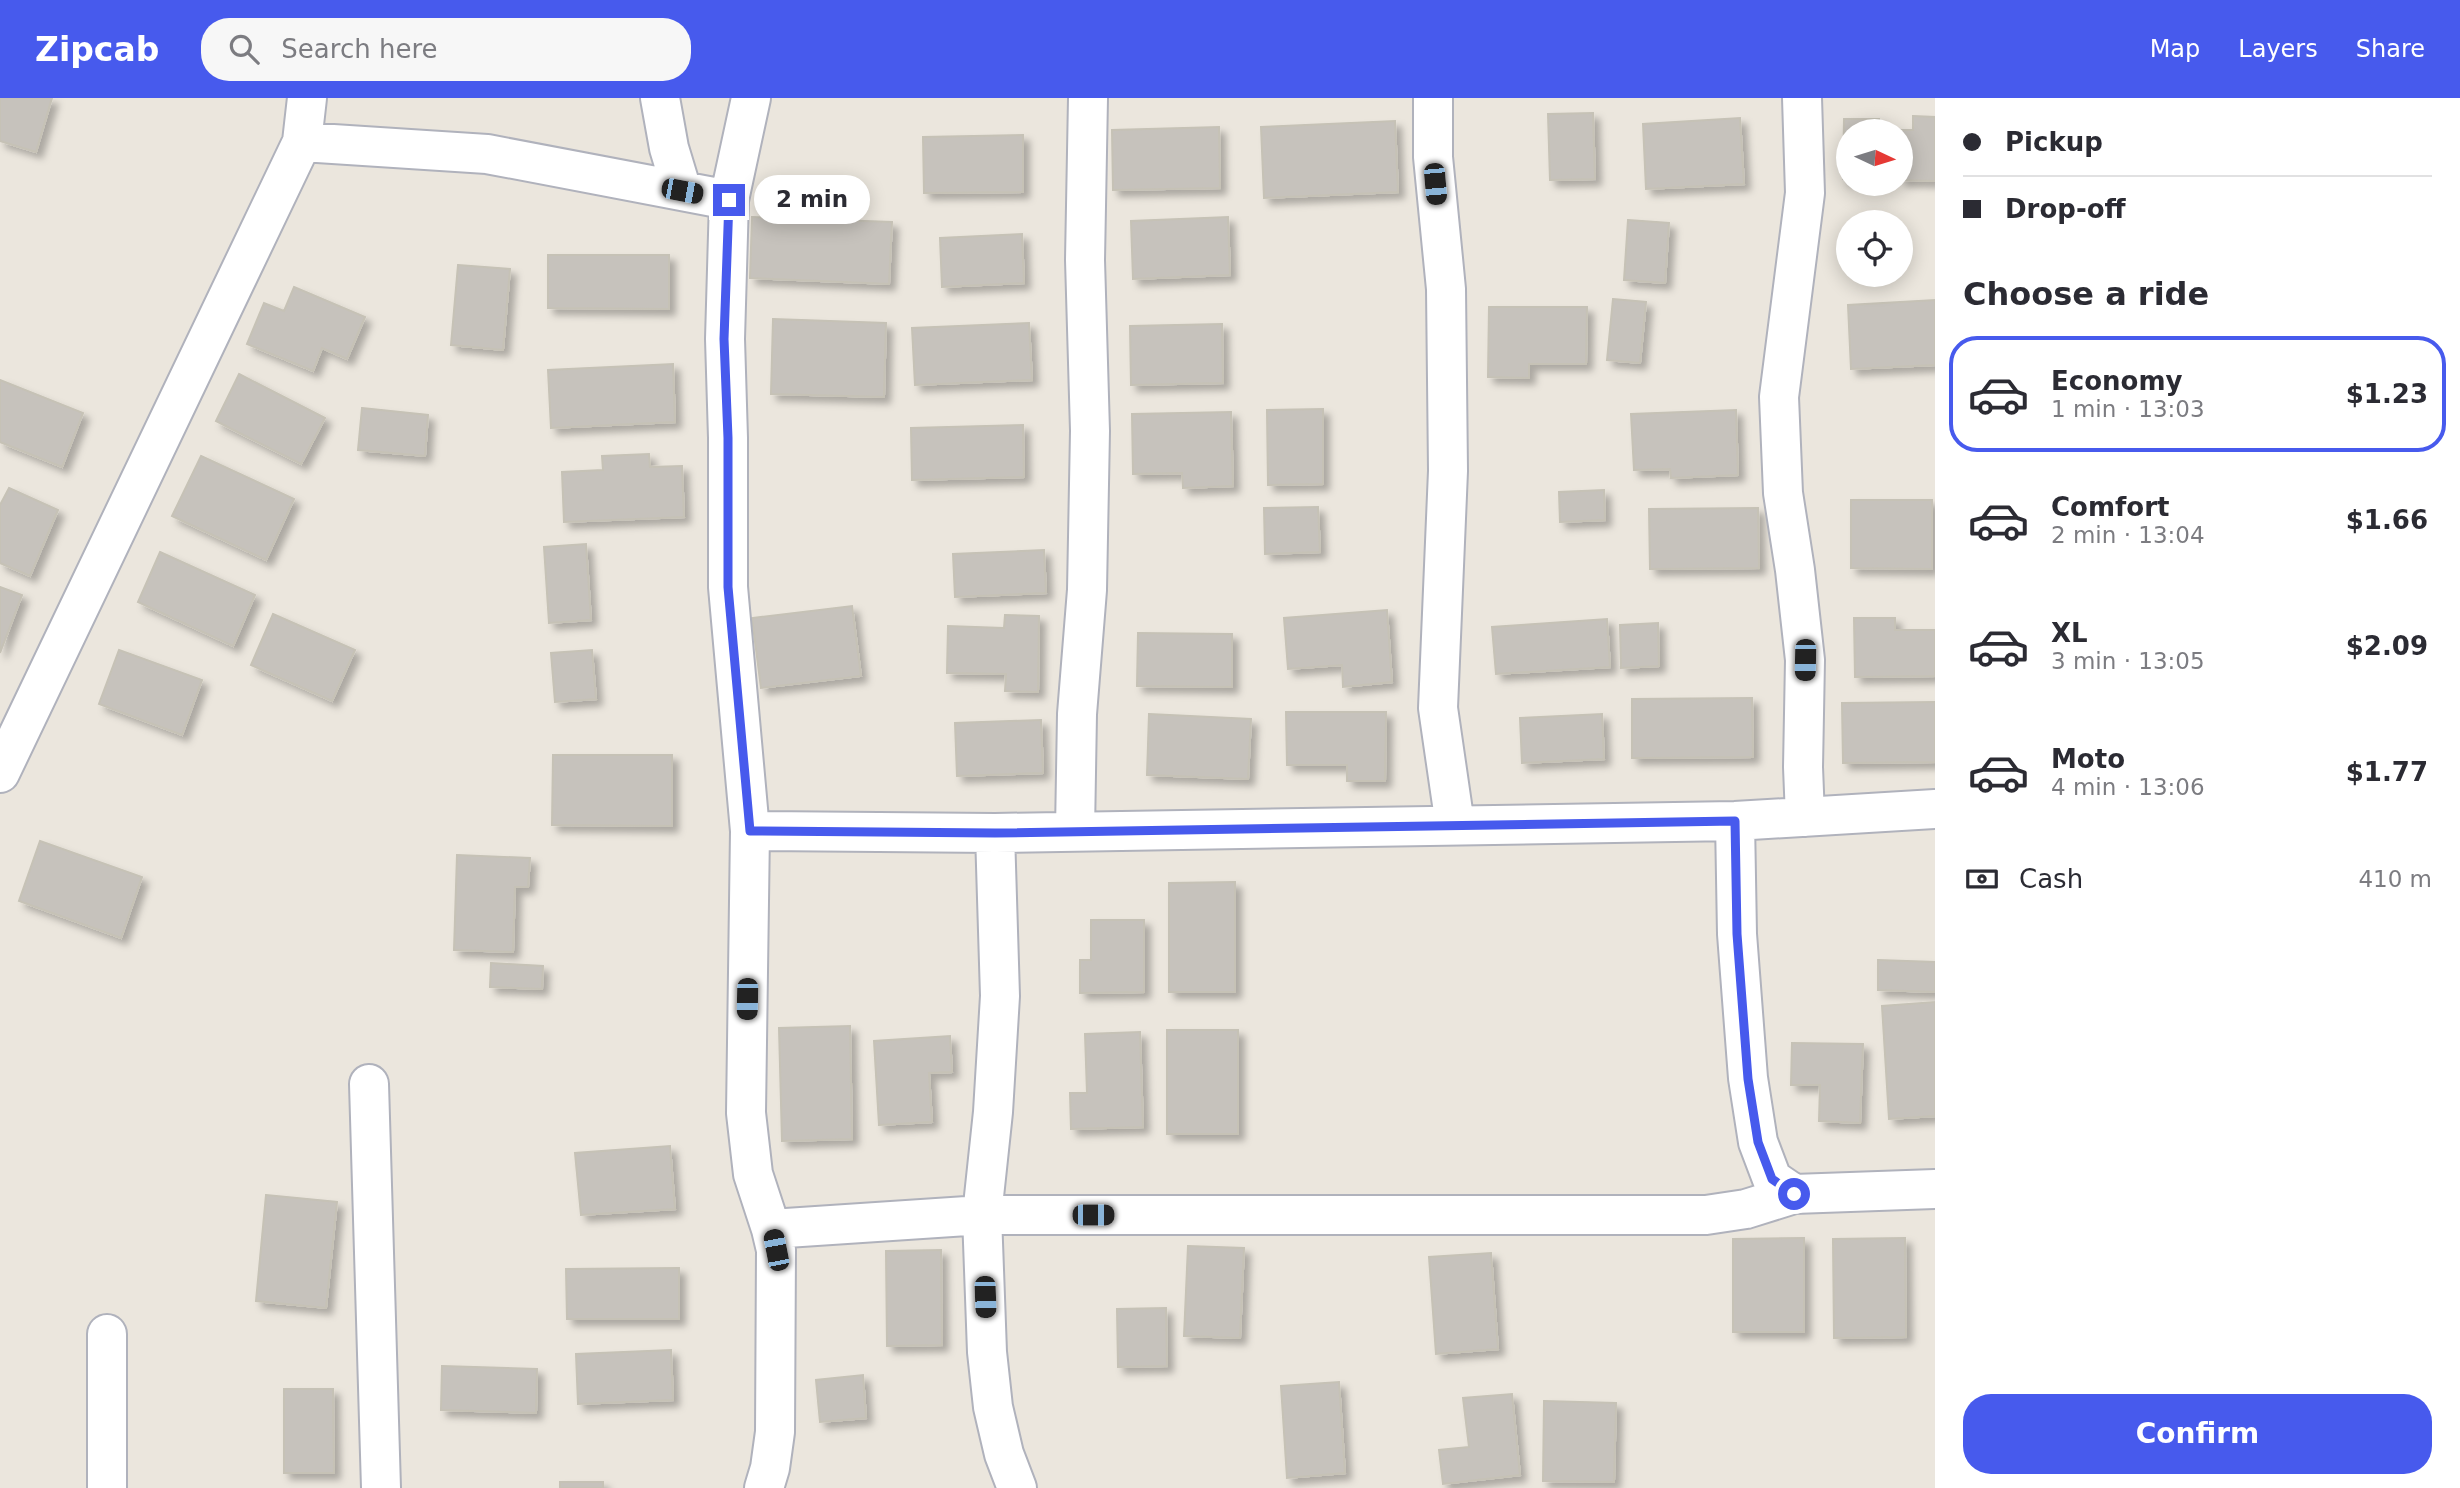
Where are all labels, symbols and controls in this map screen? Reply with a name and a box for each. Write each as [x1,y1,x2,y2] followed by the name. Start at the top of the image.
[201,18,691,81] search box
[35,30,159,69] text: Zipcab
[225,30,263,68] icon: search
[281,34,438,64] text: Search here
[2150,35,2200,63] text: Map
[2238,35,2318,63] text: Layers
[2356,35,2425,63] text: Share
[1836,119,1913,196] north arrow
[1836,119,1913,287] map controls
[2005,127,2103,157] text: Pickup
[1423,162,1448,206] car
[754,176,869,224] callout: 2 min
[660,177,705,205] car
[713,184,745,216] route end
[776,186,848,212] text: 2 min
[2005,194,2126,224] text: Drop-off
[1836,210,1913,287] button: locate
[1963,275,2209,313] text: Choose a ride
[1967,363,2030,426] icon: car
[2051,366,2182,396] text: Economy
[2346,379,2428,409] text: $1.23
[2051,396,2205,422] text: 1 min · 13:03
[1967,489,2030,552] icon: car
[2051,492,2169,522] text: Comfort
[2346,505,2428,535] text: $1.66
[2051,522,2205,548] text: 2 min · 13:04
[1967,615,2030,678] icon: car
[2051,618,2088,648] text: XL
[2346,631,2428,661] text: $2.09
[1795,639,1816,681] car
[2051,648,2205,674] text: 3 min · 13:05
[1967,741,2030,804] icon: car
[2051,744,2125,774] text: Moto
[2346,757,2428,787] text: $1.77
[2051,774,2205,800] text: 4 min · 13:06
[1963,860,2001,898] icon: cash
[2019,864,2083,894] text: Cash
[2358,866,2432,892] text: 410 m
[737,978,758,1020] car
[1778,1178,1810,1210] route start
[1073,1205,1115,1226] car
[762,1227,791,1273] car
[974,1276,997,1318] car
[1963,1394,2432,1474] button: Confirm

